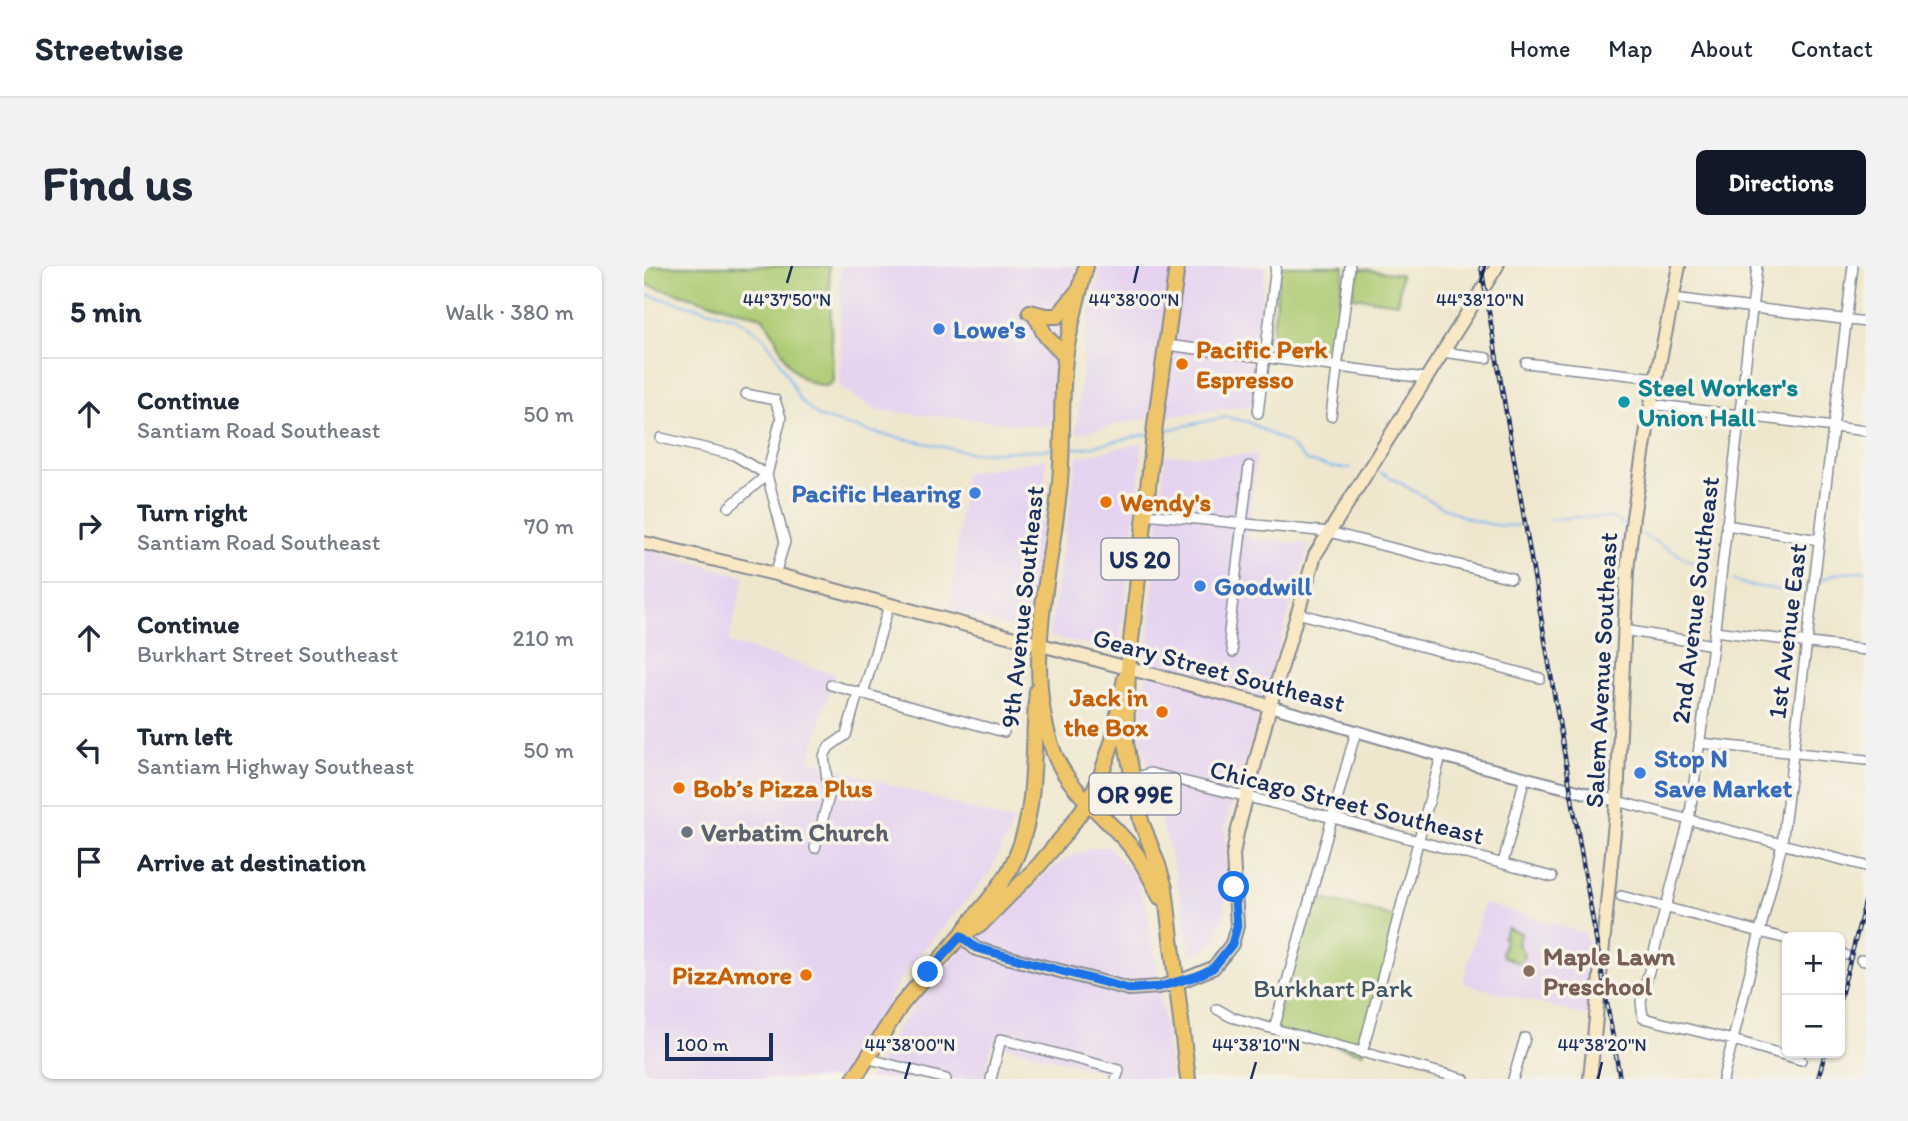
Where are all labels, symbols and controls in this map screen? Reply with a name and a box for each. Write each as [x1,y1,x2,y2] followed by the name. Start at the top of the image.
[35,29,184,68] text: Streetwise
[1510,34,1570,63] text: Home
[1608,34,1652,63] text: Map
[1690,34,1753,63] text: About
[1791,34,1873,63] text: Contact
[1696,150,1866,215] button: Directions
[42,153,193,212] text: Find us
[743,289,831,311] text: 44°37'50"N
[1089,289,1179,311] text: 44°38'00"N
[1436,289,1524,311] text: 44°38'10"N
[70,293,141,330] text: 5 min
[445,298,574,326] text: Walk · 380 m
[953,313,1026,345] place label: Lowe's
[931,321,947,337] marker: Lowe's
[1196,333,1328,395] place label: Pacific Perk Espresso
[1174,356,1190,372] marker: Pacific Perk Espresso
[1638,371,1798,433] place label: Steel Worker's Union Hall
[137,384,240,416] text: Continue
[1616,394,1632,410] marker: Steel Worker's Union Hall
[70,395,108,433] icon: ahead
[523,400,574,428] text: 50 m
[137,416,380,444] text: Santiam Road Southeast
[1664,474,1726,726] street label: 2nd Avenue Southeast
[791,477,962,509] place label: Pacific Hearing
[993,484,1051,730] street label: 9th Avenue Southeast
[967,485,983,501] marker: Pacific Hearing
[1120,486,1211,518] place label: Wendy's
[1098,494,1114,510] marker: Wendy's
[137,496,248,528] text: Turn right
[70,507,108,545] icon: right
[524,512,574,540] text: 70 m
[137,528,380,556] text: Santiam Road Southeast
[1578,531,1624,809] street label: Salem Avenue Southeast
[1102,538,1178,580] road number: US 20
[1760,541,1814,721] street label: 1st Avenue East
[1214,570,1312,602] place label: Goodwill
[1192,578,1208,594] marker: Goodwill
[137,608,240,640] text: Continue
[70,619,108,657] icon: ahead
[1089,621,1349,719] street label: Geary Street Southeast
[513,624,574,652] text: 210 m
[137,640,398,668] text: Burkhart Street Southeast
[1064,681,1149,743] place label: Jack in the Box
[1154,704,1170,720] marker: Jack in the Box
[137,720,233,752] text: Turn left
[70,731,108,769] icon: left
[523,736,574,764] text: 50 m
[1654,742,1792,804] place label: Stop N Save Market
[137,752,414,780] text: Santiam Highway Southeast
[1207,752,1488,852] street label: Chicago Street Southeast
[1632,765,1648,781] marker: Stop N Save Market
[693,772,873,804] place label: Bob’s Pizza Plus
[1090,774,1180,814] road number: OR 99E
[671,780,687,796] marker: Bob’s Pizza Plus
[701,816,889,848] place label: Verbatim Church
[679,824,695,840] marker: Verbatim Church
[70,843,108,881] icon: arrive
[137,846,366,878] text: Arrive at destination
[1218,871,1249,902] route start
[1782,932,1845,1058] map controls
[1782,932,1845,995] button: +
[1543,940,1676,1002] place label: Maple Lawn Preschool
[912,956,943,987] route end
[672,959,792,991] place label: PizzAmore
[1521,963,1537,979] marker: Maple Lawn Preschool
[798,967,814,983] marker: PizzAmore
[1253,972,1413,1004] park label: Burkhart Park
[1782,995,1845,1058] button: −
[665,1030,774,1062] scale bar
[676,1033,728,1056] text: 100 m
[865,1034,955,1056] text: 44°38'00"N
[1212,1034,1300,1056] text: 44°38'10"N
[1557,1034,1647,1056] text: 44°38'20"N

